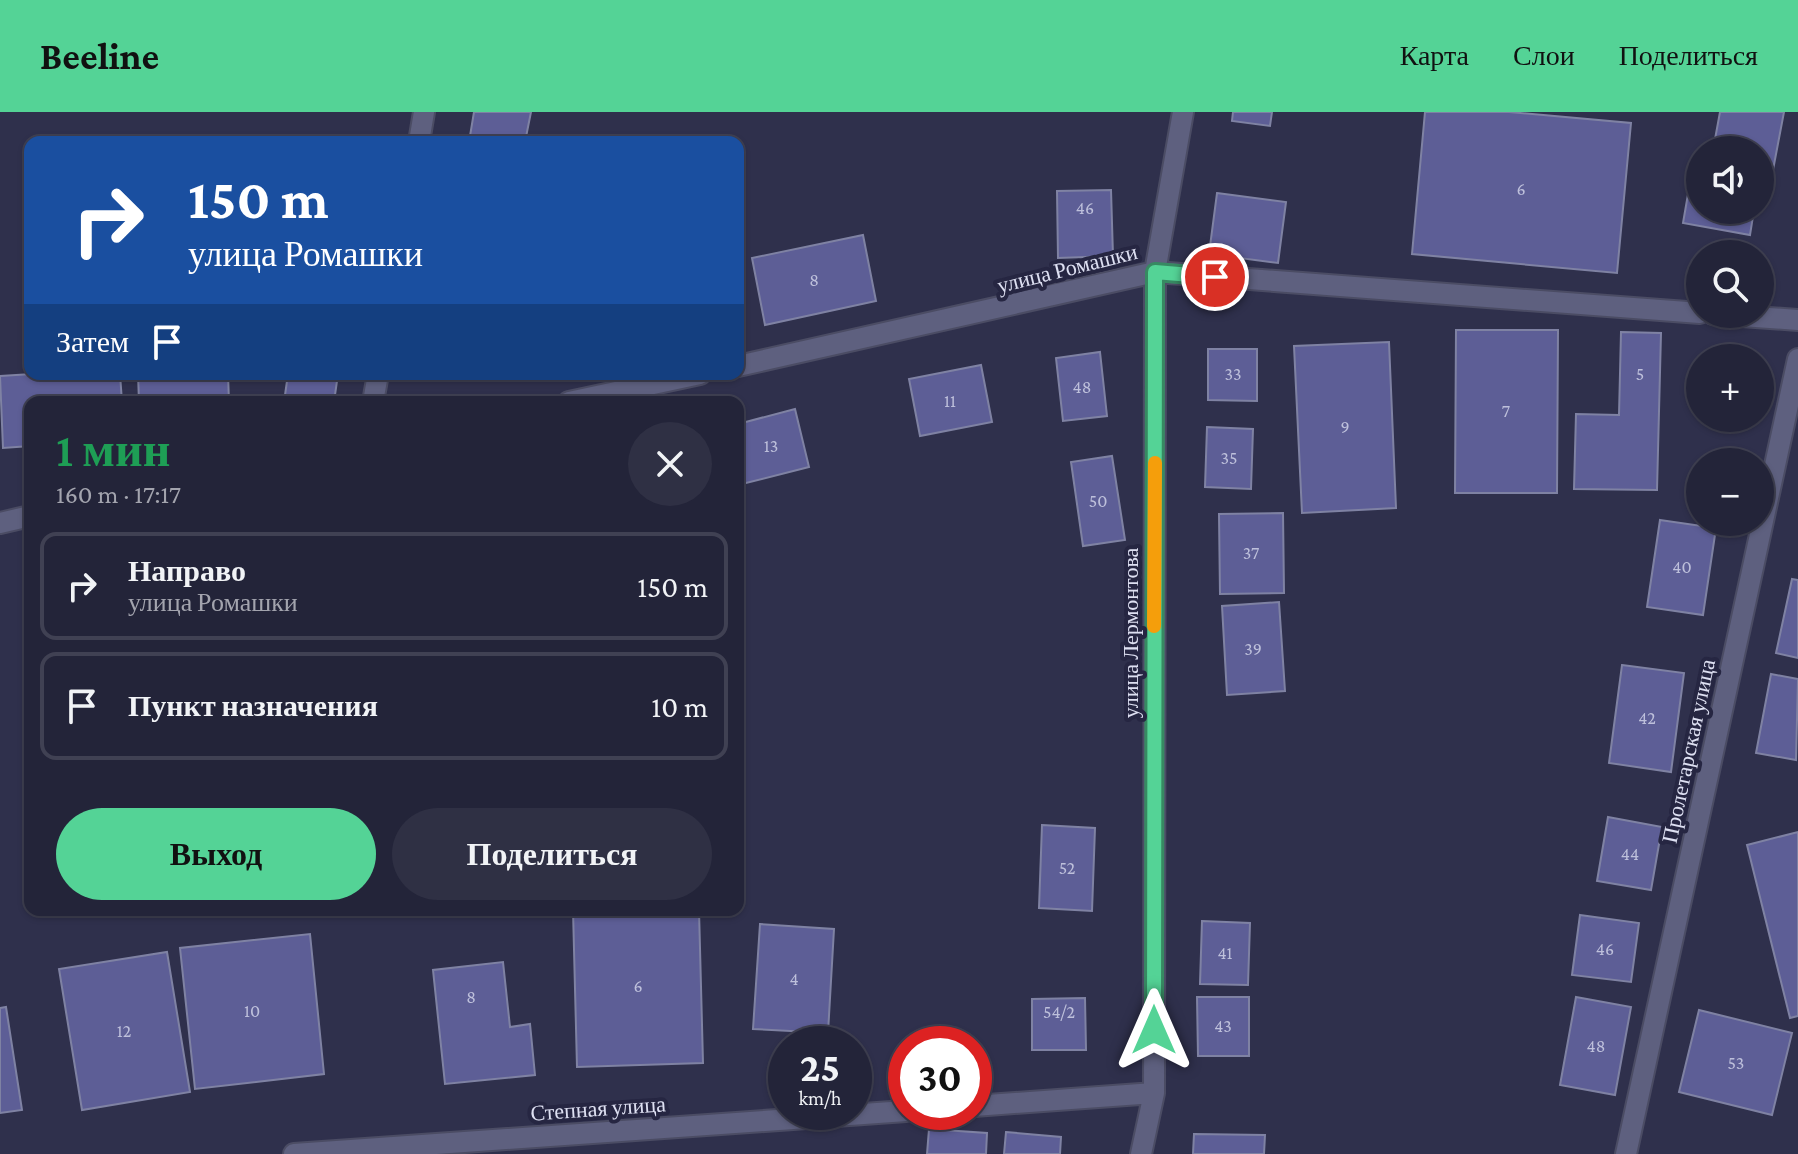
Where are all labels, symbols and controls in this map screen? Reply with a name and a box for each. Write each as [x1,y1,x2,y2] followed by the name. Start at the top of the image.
[40,35,159,77] text: Beeline
[1400,40,1469,71] text: Карта
[1513,40,1575,71] text: Слои
[1619,40,1758,71] text: Поделиться
[1686,136,1774,536] map controls
[1686,136,1774,224] button: sound
[56,168,160,272] icon: right
[188,168,329,230] text: 150 m
[1516,179,1526,199] house number: 6
[1076,198,1094,218] house number: 46
[188,234,423,274] text: улица Ромашки
[994,239,1140,298] street label: улица Ромашки
[1686,240,1774,328] button: search
[1181,243,1249,311] pin
[1193,255,1237,299] icon: arrive
[809,270,819,290] house number: 8
[145,320,189,364] icon: arrive
[56,325,129,358] text: Затем
[1686,344,1774,432] button: +
[1225,364,1242,384] house number: 33
[1636,364,1644,384] house number: 5
[1073,377,1091,397] house number: 48
[944,391,956,411] house number: 11
[1502,401,1510,421] house number: 7
[1340,417,1350,437] house number: 9
[628,422,712,506] button: close
[56,423,170,476] text: 1 мин
[764,436,778,456] house number: 13
[1220,448,1238,468] house number: 35
[1686,448,1774,536] button: −
[56,480,181,509] text: 160 m · 17:17
[1089,491,1107,511] house number: 50
[1243,543,1259,563] house number: 37
[1118,548,1143,718] street label: улица Лермонтова
[128,554,246,587] text: Направо
[1672,557,1692,577] house number: 40
[60,564,104,608] icon: right
[637,570,708,603] text: 150 m
[128,588,298,617] text: улица Ромашки
[1244,639,1262,659] house number: 39
[1657,657,1720,845] street label: Пролетарская улица
[60,684,104,728] icon: arrive
[128,689,378,722] text: Пункт назначения
[651,690,708,723] text: 10 m
[1638,708,1656,728] house number: 42
[56,808,376,900] button: Выход
[392,808,712,900] button: Поделиться
[1621,844,1639,864] house number: 44
[1059,858,1075,878] house number: 52
[1596,939,1614,959] house number: 46
[1217,943,1233,963] house number: 41
[789,969,799,989] house number: 4
[633,976,643,996] house number: 6
[466,987,476,1007] house number: 8
[1112,988,1196,1072] position arrow
[244,1001,260,1021] house number: 10
[1043,1002,1075,1022] house number: 54/2
[1214,1016,1232,1036] house number: 43
[117,1021,131,1041] house number: 12
[888,1026,992,1130] speed limit sign: 30
[1587,1036,1605,1056] house number: 48
[800,1045,840,1090] text: 25
[1728,1053,1744,1073] house number: 53
[798,1087,842,1109] text: km/h
[530,1091,667,1126] street label: Степная улица

